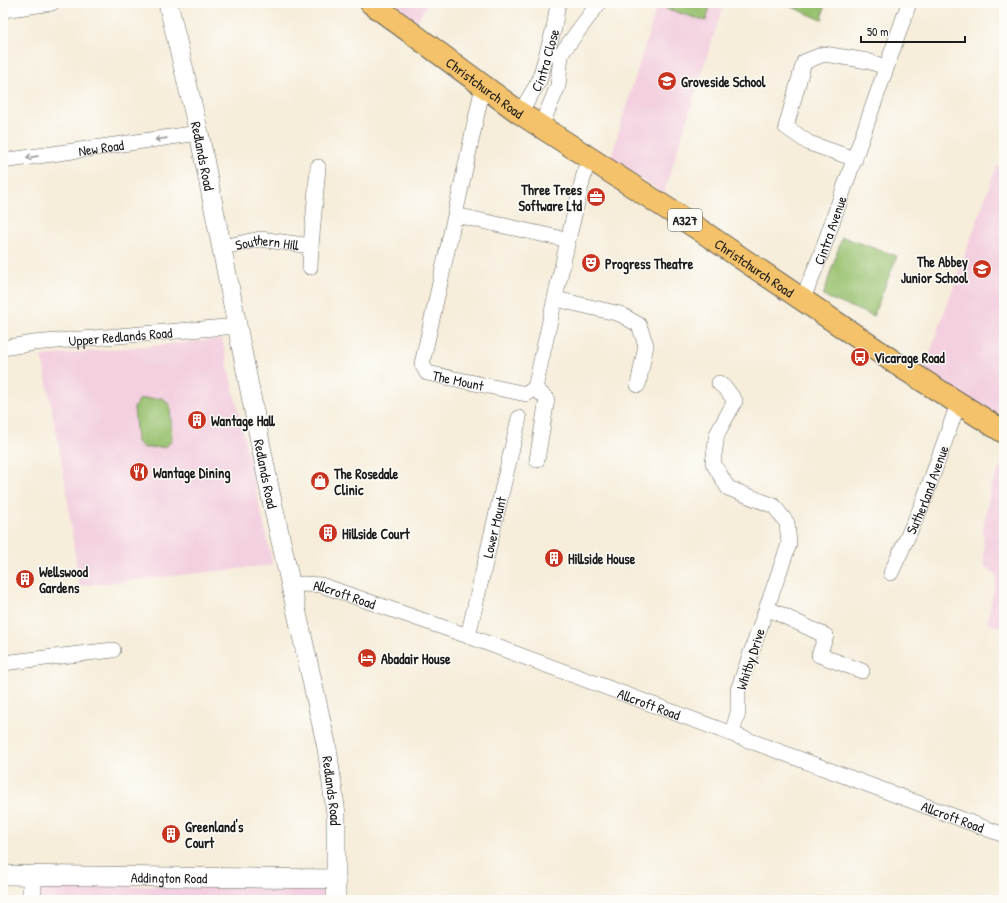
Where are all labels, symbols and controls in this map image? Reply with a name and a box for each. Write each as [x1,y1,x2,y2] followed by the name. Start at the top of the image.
[861,18,965,44] scale bar
[867,23,888,40] text: 50 m
[526,26,563,95] street label: Cintra Close
[443,52,528,123] street label: Christchurch Road
[656,70,678,92] school or university icon: Groveside School
[681,72,766,91] place label: Groveside School
[187,119,220,193] street label: Redlands Road
[77,134,126,160] street label: New Road
[154,135,167,143] one-way arrow
[26,153,39,161] one-way arrow
[518,180,583,215] place label: Three Trees Software Ltd
[585,186,607,208] office icon: Three Trees Software Ltd
[808,193,850,267] street label: Cintra Avenue
[668,209,702,231] road number: A327
[233,229,301,254] street label: Southern Hill
[711,233,799,301] street label: Christchurch Road
[580,252,602,274] theatre icon: Progress Theatre
[901,252,968,287] place label: The Abbey Junior School
[605,254,694,275] place label: Progress Theatre
[971,258,993,280] school or university icon: The Abbey Junior School
[68,322,173,350] street label: Upper Redlands Road
[849,346,871,368] bus stop icon: Vicarage Road
[874,348,945,369] place label: Vicarage Road
[431,365,486,394] street label: The Mount
[186,409,208,431] building icon: Wantage Hall
[211,411,276,432] place label: Wantage Hall
[250,438,283,511] street label: Redlands Road
[901,442,952,537] street label: Sutherland Avenue
[128,461,150,483] restaurant icon: Wantage Dining
[153,463,231,484] place label: Wantage Dining
[333,464,399,499] place label: The Rosedale Clinic
[309,470,331,492] shop icon: The Rosedale Clinic
[477,494,510,559] street label: Lower Mount
[317,522,339,544] building icon: Hillside Court
[342,524,411,543] place label: Hillside Court
[543,547,565,569] building icon: Hillside House
[568,549,636,568] place label: Hillside House
[39,562,88,597] place label: Wellswood Gardens
[14,568,36,590] building icon: Wellswood Gardens
[313,575,379,613] street label: Allcroft Road
[731,625,770,693] street label: Whitby Drive
[356,647,378,669] hotel icon: Abadair House
[381,649,451,668] place label: Abadair House
[615,683,684,724] street label: Allcroft Road
[319,755,346,826] street label: Redlands Road
[919,796,987,837] street label: Allcroft Road
[185,817,244,852] place label: Greenland's Court
[160,823,182,845] building icon: Greenland's Court
[131,867,208,887] street label: Addington Road

